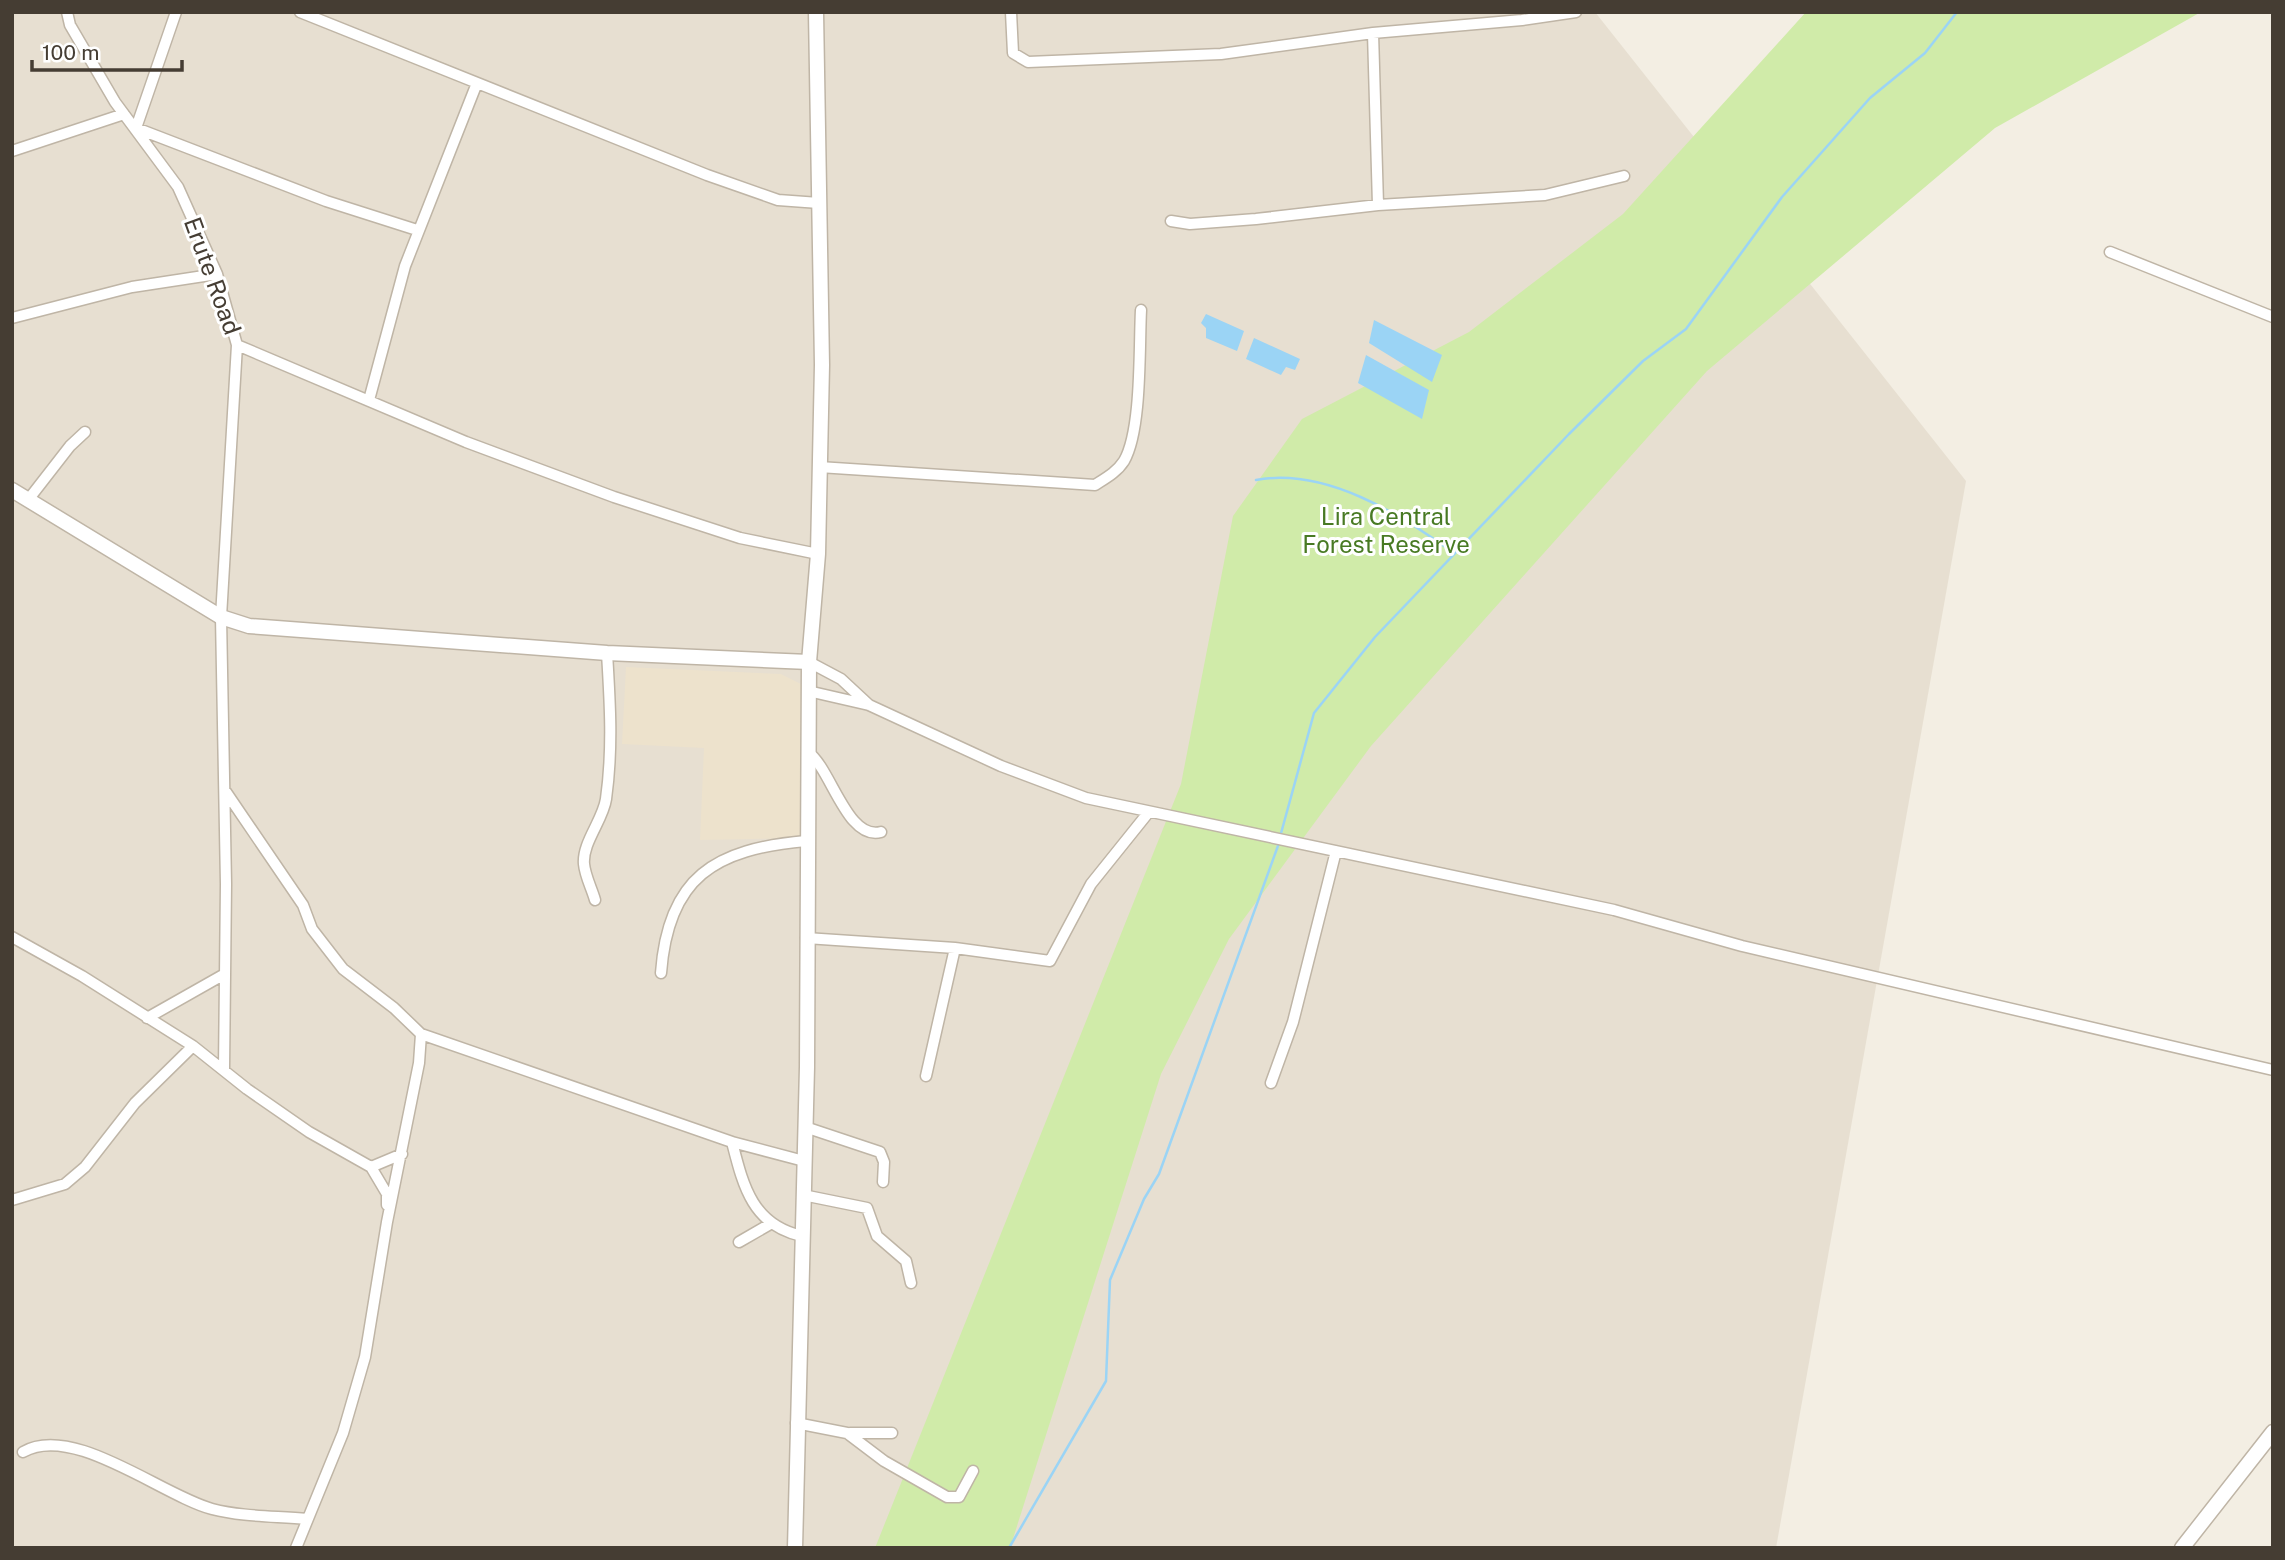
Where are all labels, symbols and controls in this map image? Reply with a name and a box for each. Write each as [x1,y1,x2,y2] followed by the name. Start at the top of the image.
[32,28,182,72] scale bar
[42,40,99,65] text: 100 m
[179,213,247,338] street label: Erute Road
[1302,502,1470,558] park label: Lira Central Forest Reserve

